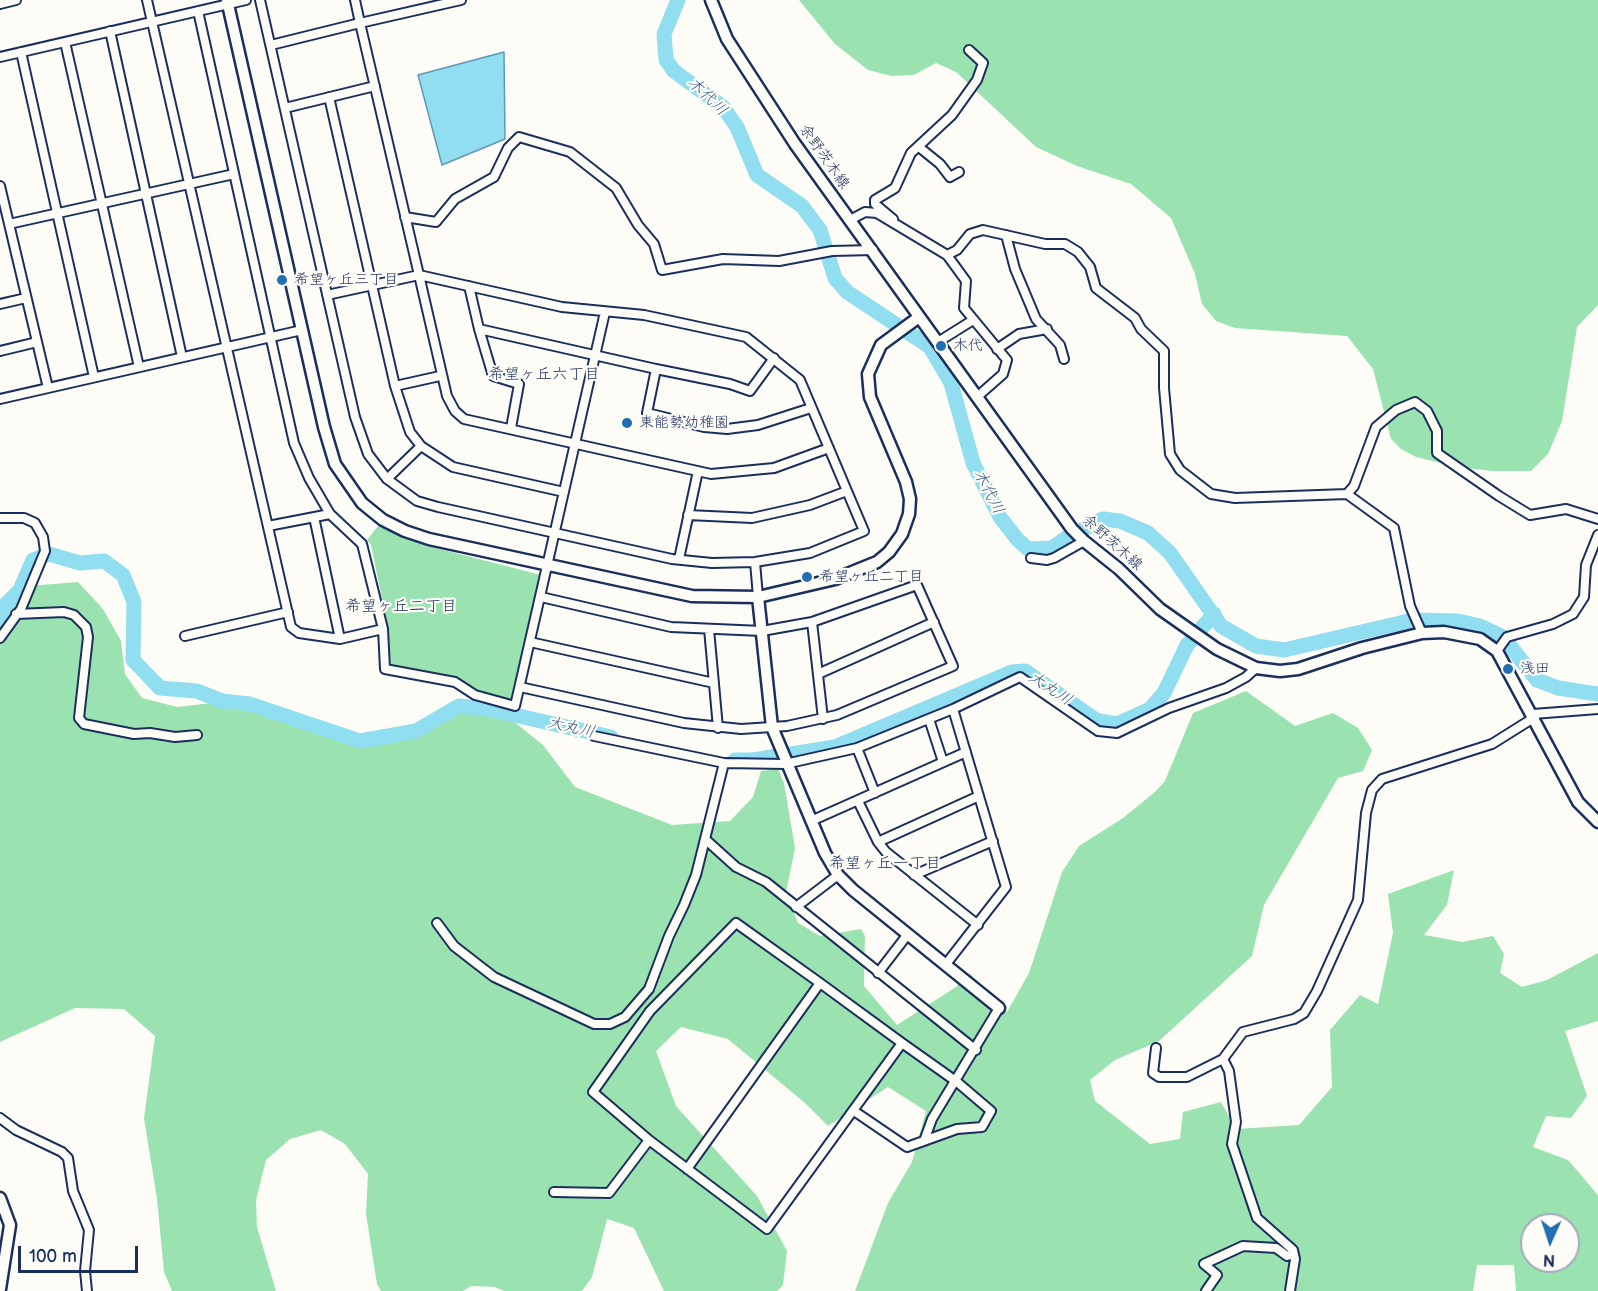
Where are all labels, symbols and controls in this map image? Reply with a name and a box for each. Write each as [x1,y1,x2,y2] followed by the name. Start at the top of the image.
[683,74,731,120] water label: 木代川
[795,121,853,193] street label: 余野茨木線
[294,271,399,289] place label: 希望ヶ丘三丁目
[275,273,289,287] marker: 希望ヶ丘三丁目
[953,337,983,355] place label: 木代
[934,339,948,353] marker: 木代
[488,365,600,385] district label: 希望ヶ丘六丁目
[639,414,729,432] place label: 東能勢幼稚園
[620,416,634,430] marker: 東能勢幼稚園
[968,466,1008,518] water label: 木代川
[1078,511,1146,575] street label: 余野茨木線
[819,568,924,586] place label: 希望ヶ丘二丁目
[800,570,814,584] marker: 希望ヶ丘二丁目
[345,597,457,617] district label: 希望ヶ丘二丁目
[1520,660,1550,678] place label: 浅田
[1501,662,1515,676] marker: 浅田
[1025,668,1075,710] water label: 大丸川
[545,713,597,743] water label: 大丸川
[829,854,941,874] district label: 希望ヶ丘一丁目
[1520,1213,1580,1273] north arrow
[21,1234,141,1272] scale bar
[29,1246,77,1267] text: 100 m
[1543,1250,1556,1269] text: N

